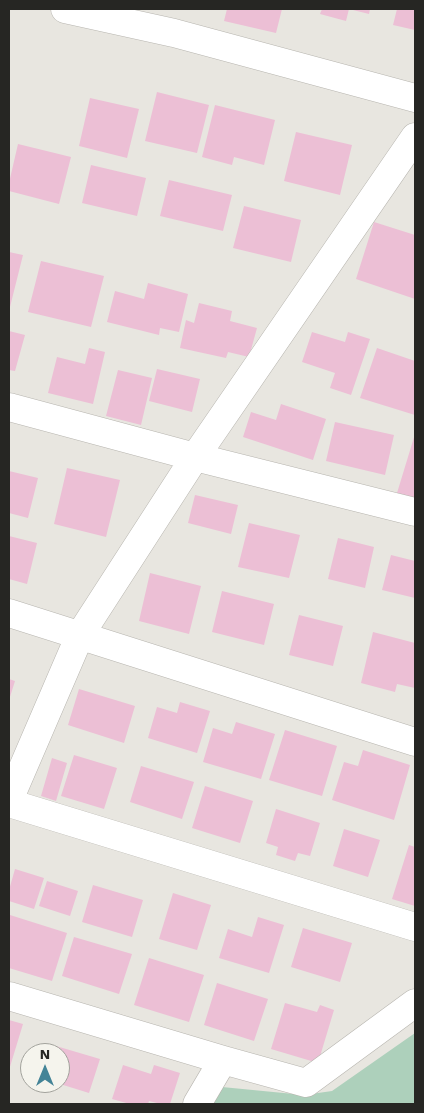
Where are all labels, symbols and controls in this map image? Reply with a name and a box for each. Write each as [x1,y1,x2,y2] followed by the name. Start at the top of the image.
[20,1043,70,1093] north arrow
[40,1046,50,1062] text: N

